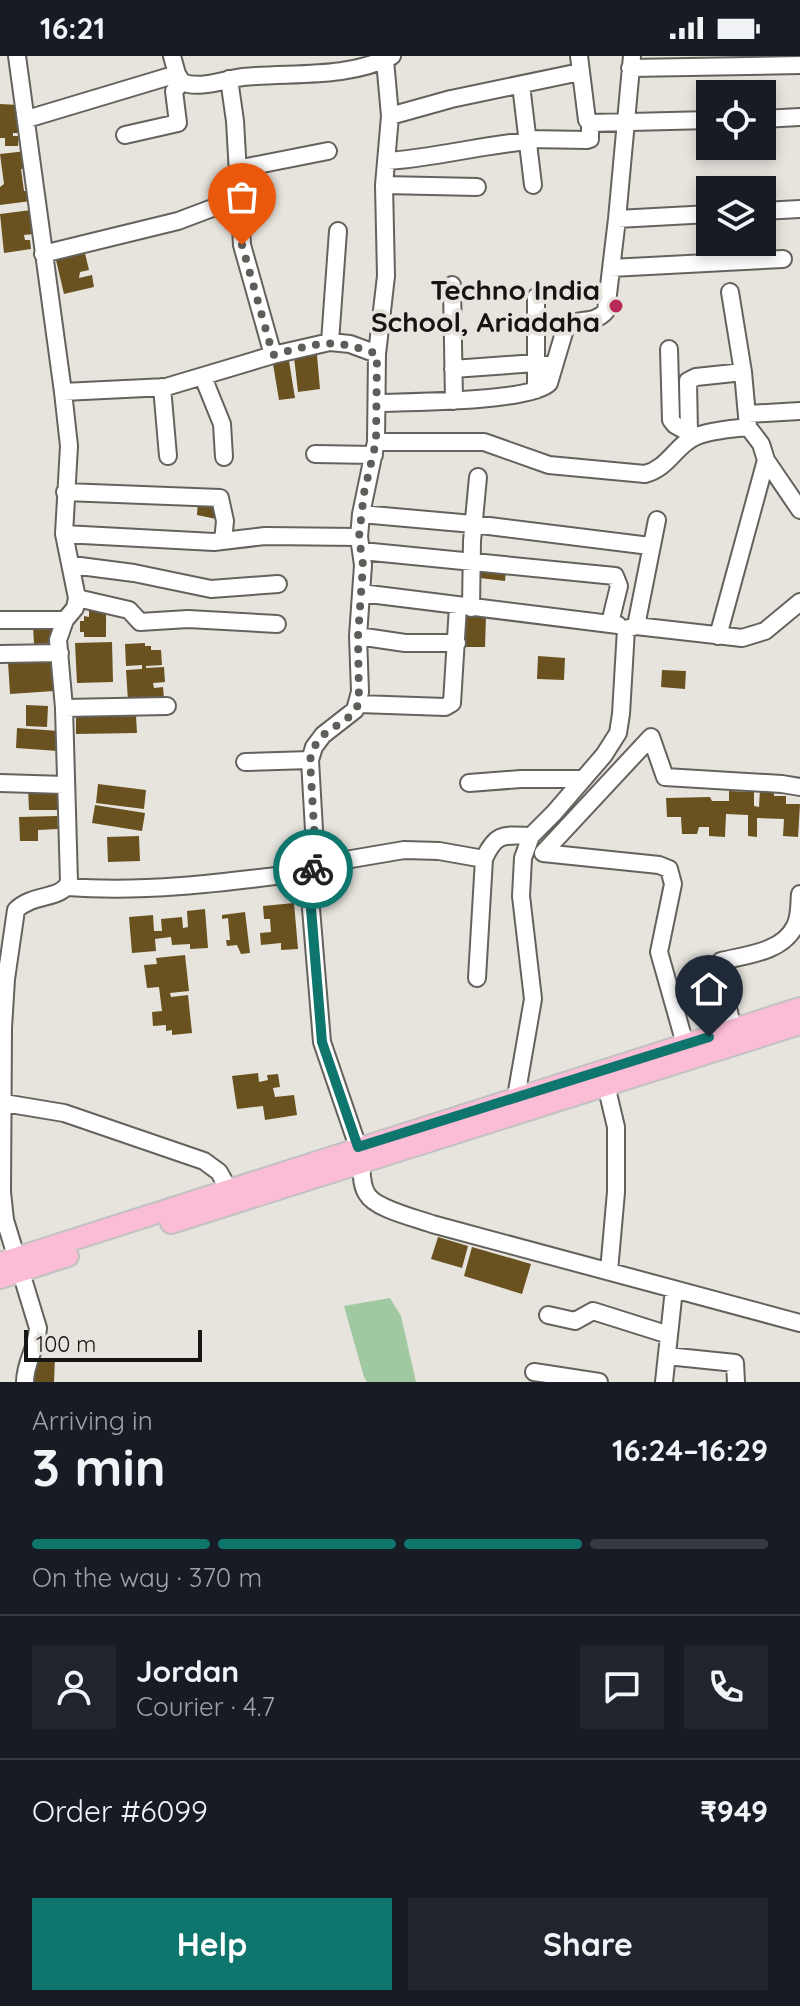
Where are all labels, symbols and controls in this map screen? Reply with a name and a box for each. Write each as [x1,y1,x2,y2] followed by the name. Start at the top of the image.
[40,9,105,47] text: 16:21
[696,80,776,256] map controls
[696,80,776,160] button: locate
[208,163,276,245] pin
[220,175,264,219] icon: bag
[696,176,776,256] button: layers
[371,272,600,339] place label: Techno India School, Ariadaha
[607,297,625,315] marker: Techno India School, Ariadaha
[273,829,353,909] courier
[291,847,335,891] icon: bike
[675,955,743,1037] pin
[687,967,731,1011] icon: home
[24,1326,202,1362] scale bar
[36,1330,96,1358] text: 100 m
[32,1404,153,1437] text: Arriving in
[612,1431,768,1469] text: 16:24–16:29
[32,1434,166,1499] text: 3 min
[32,1561,262,1594] text: On the way · 370 m
[32,1645,116,1729] button: person
[580,1645,664,1729] button: chat
[684,1645,768,1729] button: phone
[136,1652,239,1690] text: Jordan
[136,1690,275,1723] text: Courier · 4.7
[32,1792,208,1830] text: Order #6099
[700,1792,768,1830] text: ₹949
[32,1898,392,1990] button: Help
[408,1898,768,1990] button: Share

